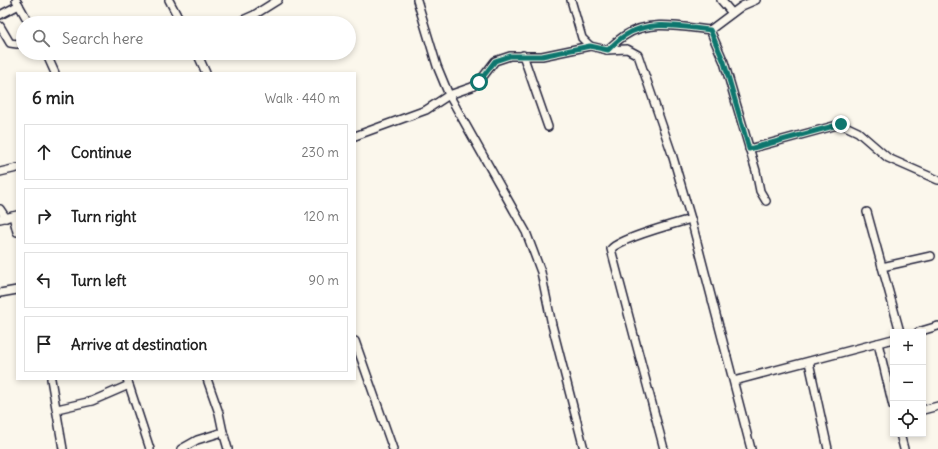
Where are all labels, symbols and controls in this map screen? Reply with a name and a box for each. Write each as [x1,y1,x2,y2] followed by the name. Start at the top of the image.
[16,16,356,60] search box
[30,27,52,49] icon: search
[62,29,143,48] text: Search here
[470,73,488,91] route start
[32,87,74,109] text: 6 min
[264,90,340,107] text: Walk · 440 m
[832,115,850,133] route end
[33,141,55,163] icon: ahead
[71,143,132,162] text: Continue
[301,144,339,161] text: 230 m
[33,205,55,227] icon: right
[71,207,136,226] text: Turn right
[304,208,339,225] text: 120 m
[33,269,55,291] icon: left
[71,271,126,290] text: Turn left
[308,272,339,289] text: 90 m
[890,329,926,437] map controls
[890,329,926,365] button: +
[33,333,55,355] icon: arrive
[71,335,207,354] text: Arrive at destination
[890,365,926,401] button: −
[890,401,926,437] button: locate

